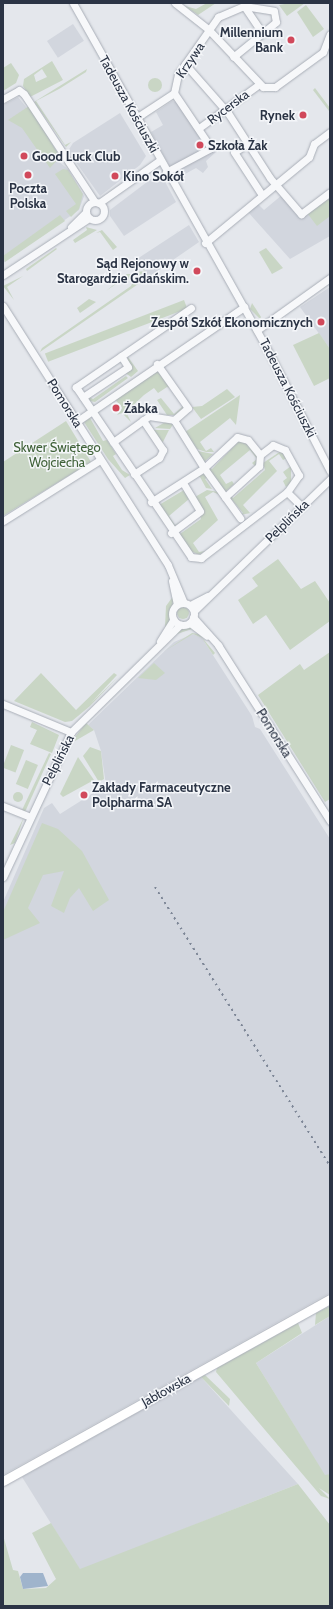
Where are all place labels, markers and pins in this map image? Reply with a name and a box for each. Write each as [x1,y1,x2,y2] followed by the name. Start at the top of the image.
[220,25,283,56] place label: Millennium Bank
[286,35,296,45] marker: Millennium Bank
[260,107,295,123] place label: Rynek
[298,110,308,120] marker: Rynek
[208,137,268,153] place label: Szkoła Żak
[195,140,205,150] marker: Szkoła Żak
[32,148,120,164] place label: Good Luck Club
[19,151,29,161] marker: Good Luck Club
[123,168,184,184] place label: Kino Sokół
[23,170,33,180] marker: Poczta Polska
[110,171,120,181] marker: Kino Sokół
[9,181,47,212] place label: Poczta Polska
[57,256,189,287] place label: Sąd Rejonowy w Starogardzie Gdańskim.
[192,266,202,276] marker: Sąd Rejonowy w Starogardzie Gdańskim.
[151,314,313,330] place label: Zespół Szkół Ekonomicznych
[316,317,326,327] marker: Zespół Szkół Ekonomicznych
[124,400,158,416] place label: Żabka
[111,403,121,413] marker: Żabka
[92,780,231,811] place label: Zakłady Farmaceutyczne Polpharma SA
[79,790,89,800] marker: Zakłady Farmaceutyczne Polpharma SA

